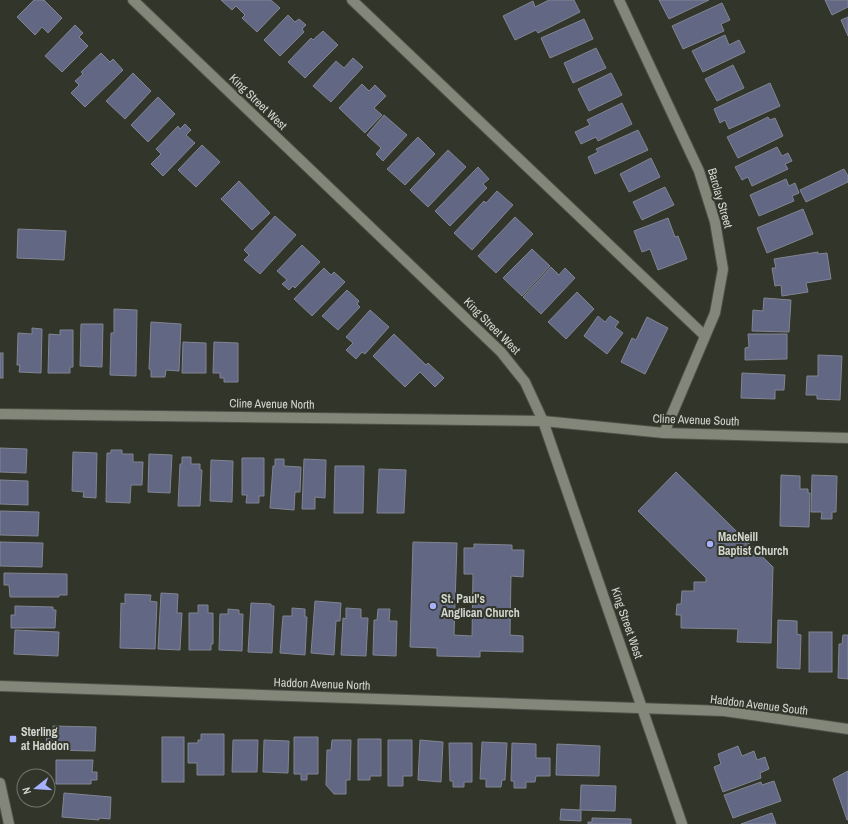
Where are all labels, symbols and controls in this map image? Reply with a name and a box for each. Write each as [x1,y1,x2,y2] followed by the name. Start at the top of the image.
[226,70,290,134] street label: King Street West
[704,166,736,230] street label: Barclay Street
[460,294,524,358] street label: King Street West
[229,395,315,413] street label: Cline Avenue North
[652,410,740,430] street label: Cline Avenue South
[718,529,789,559] place label: MacNeill Baptist Church
[705,539,715,549] marker: MacNeill Baptist Church
[607,585,647,661] street label: King Street West
[441,591,520,621] place label: St. Paul's Anglican Church
[428,601,438,611] marker: St. Paul's Anglican Church
[273,674,371,694] street label: Haddon Avenue North
[709,691,809,719] street label: Haddon Avenue South
[21,724,69,754] place label: Sterling at Haddon
[8,734,18,744] marker: Sterling at Haddon
[16,768,56,808] north arrow
[19,786,34,796] text: N

